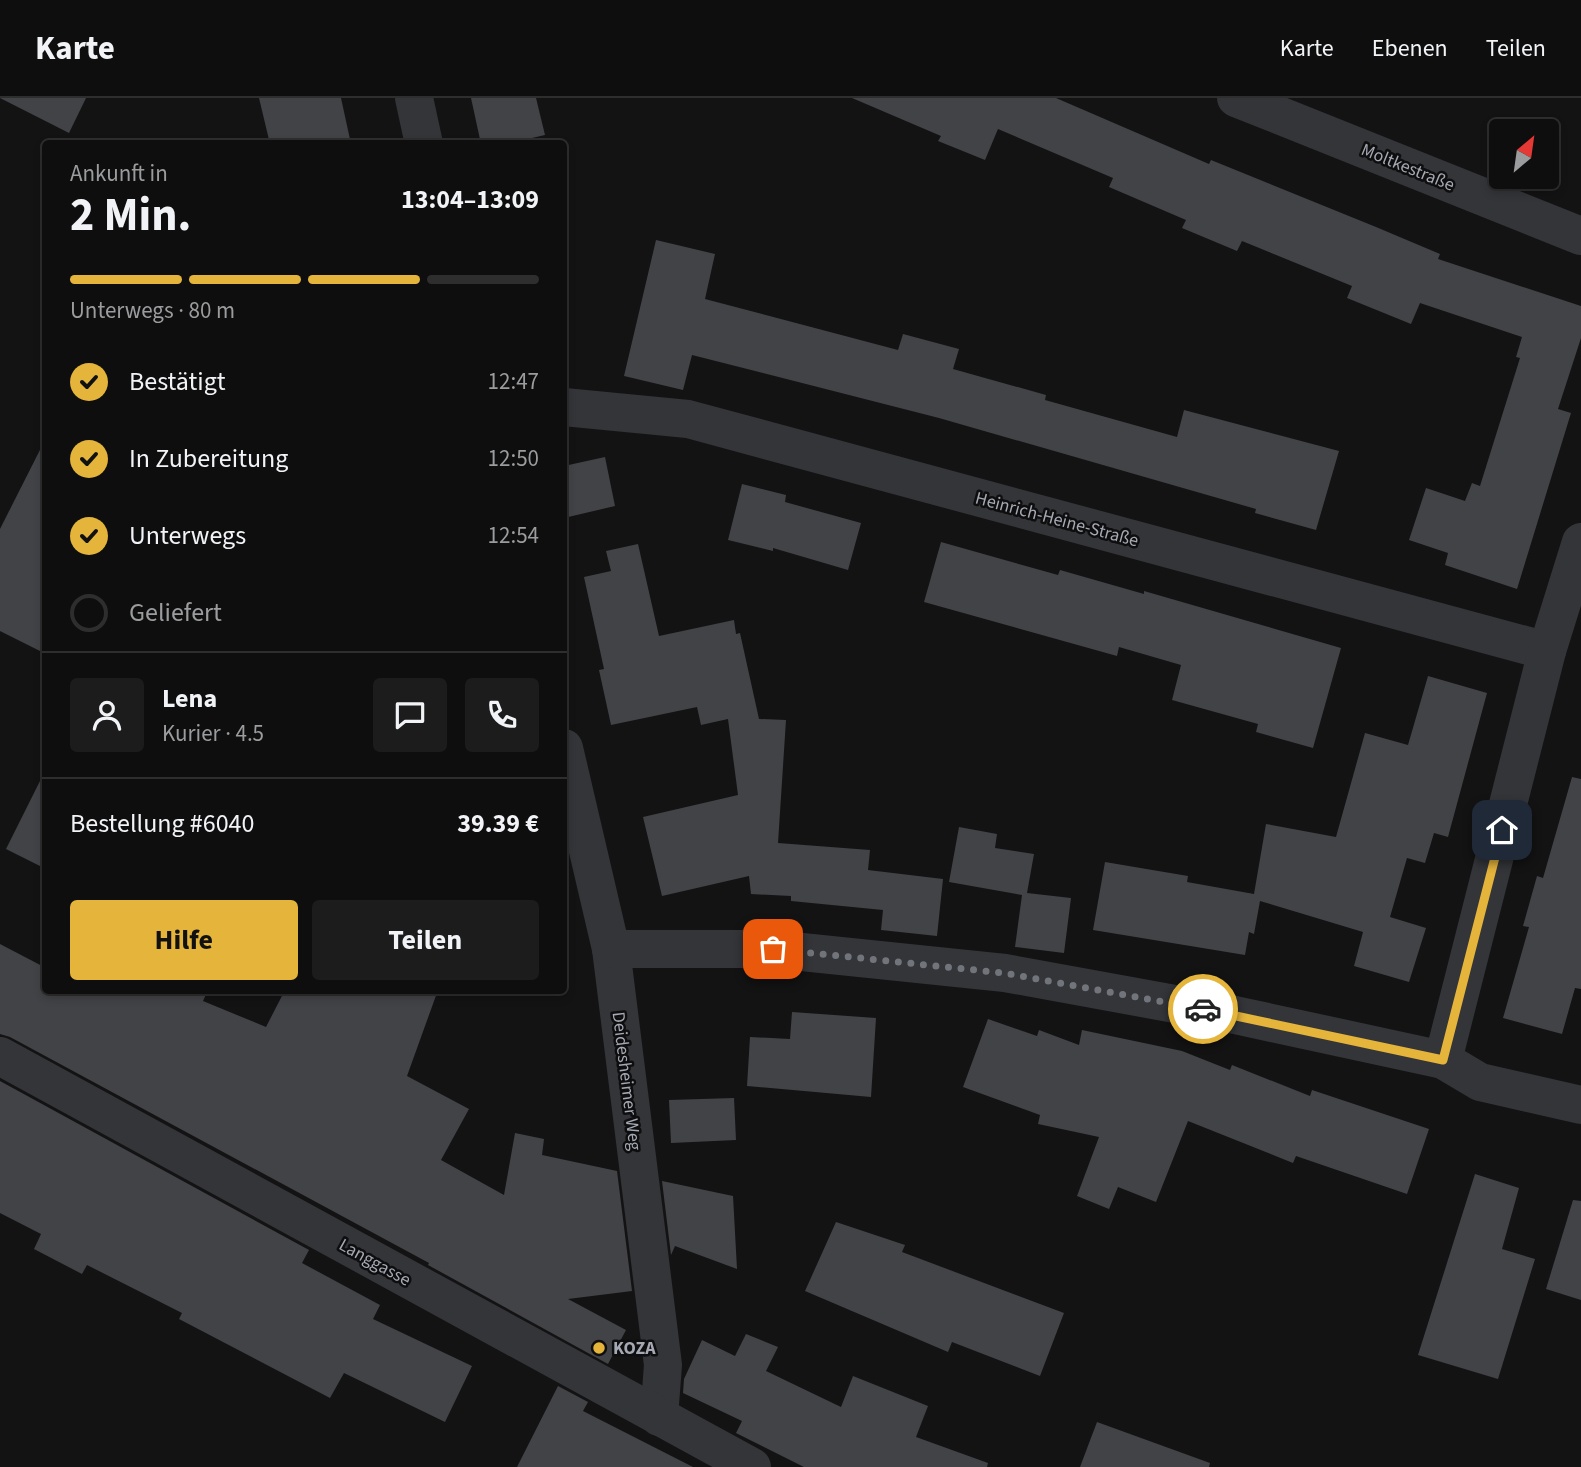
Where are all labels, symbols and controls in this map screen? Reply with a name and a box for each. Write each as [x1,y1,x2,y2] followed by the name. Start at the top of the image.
[35,25,115,72] text: Karte
[1280,31,1334,66] text: Karte
[1372,31,1448,66] text: Ebenen
[1486,31,1546,66] text: Teilen
[1489,119,1559,189] north arrow
[1489,119,1559,189] map controls
[1357,137,1458,198] street label: Moltkestraße
[70,157,168,190] text: Ankunft in
[401,181,539,218] text: 13:04–13:09
[70,183,191,248] text: 2 Min.
[70,294,235,327] text: Unterwegs · 80 m
[70,363,108,401] icon: check
[129,363,226,400] text: Bestätigt
[488,365,539,398] text: 12:47
[70,440,108,478] icon: check
[129,440,288,477] text: In Zubereitung
[488,442,539,475] text: 12:50
[972,486,1141,553] street label: Heinrich-Heine-Straße
[70,517,108,555] icon: check
[129,517,246,554] text: Unterwegs
[488,519,539,552] text: 12:54
[129,594,222,631] text: Geliefert
[70,678,144,752] button: person
[373,678,447,752] button: chat
[465,678,539,752] button: phone
[162,680,217,717] text: Lena
[162,717,264,750] text: Kurier · 4.5
[1472,800,1532,860] pin
[70,805,254,842] text: Bestellung #6040
[457,805,539,842] text: 39.39 €
[1483,811,1521,849] icon: home
[70,900,298,980] button: Hilfe
[312,900,539,980] button: Teilen
[743,919,803,979] pin
[754,930,792,968] icon: bag
[1168,974,1238,1044] courier
[1184,990,1222,1028] icon: car
[606,1010,647,1152] street label: Deidesheimer Weg
[334,1232,415,1292] street label: Langgasse
[613,1336,656,1361] place label: KOZA
[591,1340,607,1356] marker: KOZA

